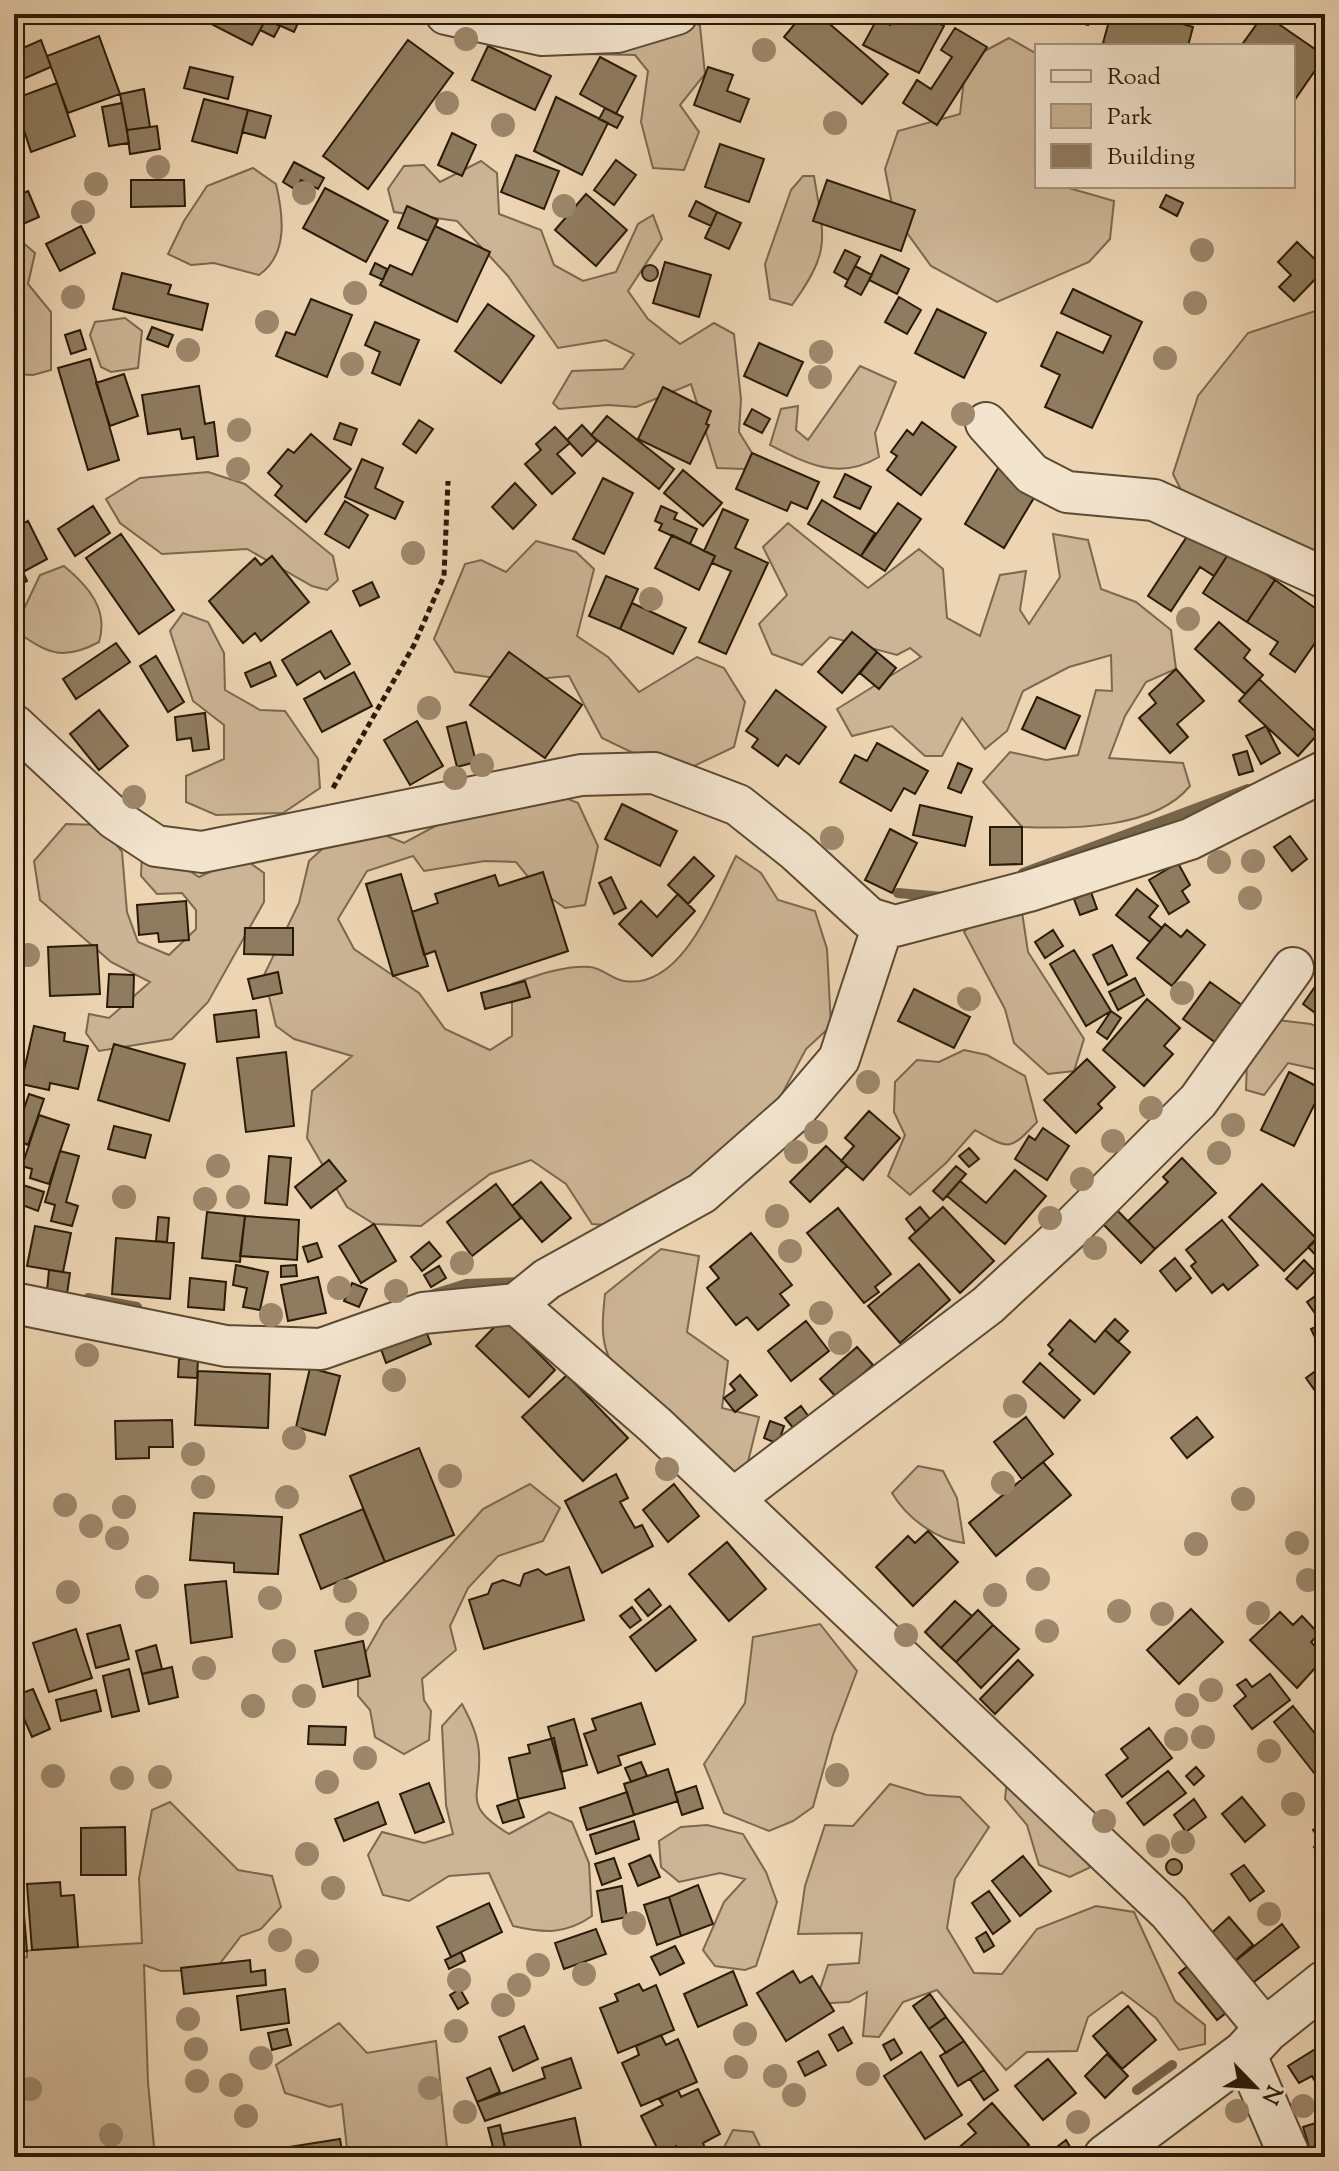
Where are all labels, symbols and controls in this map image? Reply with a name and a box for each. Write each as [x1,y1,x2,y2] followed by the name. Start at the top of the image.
[1035,44,1295,188] legend
[1107,61,1161,95] text: Road
[1107,101,1153,135] text: Park
[1107,141,1196,175] text: Building
[1215,2047,1295,2127] north arrow
[1252,2079,1289,2109] text: N

